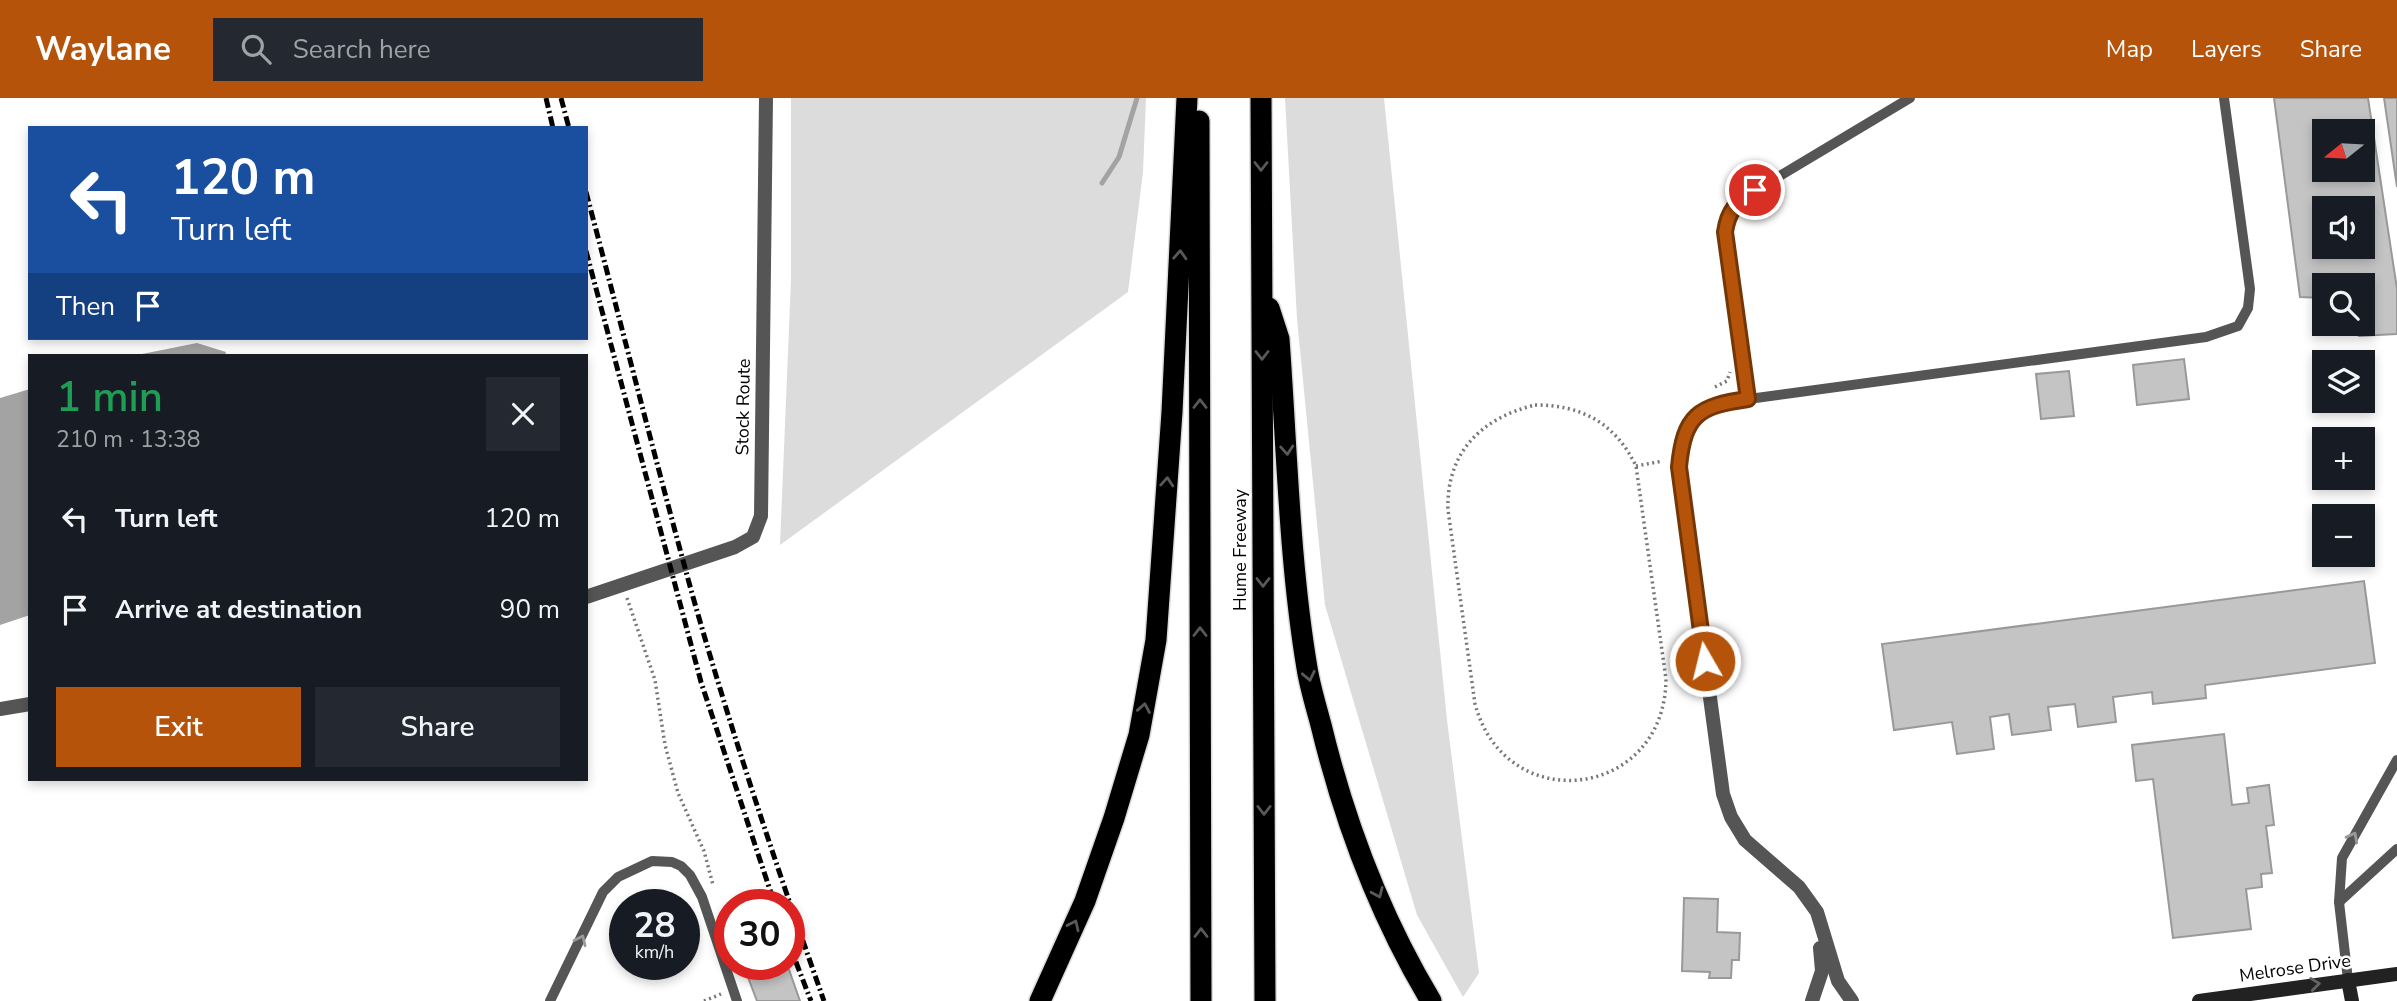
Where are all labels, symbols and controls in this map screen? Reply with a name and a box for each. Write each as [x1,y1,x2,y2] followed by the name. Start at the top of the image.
[213,18,703,81] search box
[35,27,171,72] text: Waylane
[237,30,275,68] icon: search
[293,32,431,67] text: Search here
[2106,33,2153,65] text: Map
[2191,33,2262,65] text: Layers
[2300,33,2362,65] text: Share
[2312,119,2375,182] north arrow
[2312,119,2375,567] map controls
[171,144,315,211] text: 120 m
[56,154,147,245] icon: left
[1725,160,1785,220] pin
[1253,161,1269,172] one-way arrow
[1736,171,1774,209] icon: arrive
[2312,196,2375,259] button: sound
[171,208,291,251] text: Turn left
[1172,250,1187,261] one-way arrow
[2312,273,2375,336] button: search
[129,287,167,325] icon: arrive
[56,289,115,324] text: Then
[1254,350,1270,360] one-way arrow
[2312,350,2375,413] button: layers
[730,358,756,456] street label: Stock Route
[56,369,163,426] text: 1 min
[486,377,560,451] button: close
[1192,399,1208,409] one-way arrow
[56,424,201,455] text: 210 m · 13:38
[2312,427,2375,490] button: +
[1279,445,1294,456] one-way arrow
[1160,477,1175,488] one-way arrow
[1228,488,1252,611] street label: Hume Freeway
[56,500,94,538] icon: left
[115,501,218,536] text: Turn left
[484,501,560,536] text: 120 m
[2312,504,2375,567] button: −
[1255,577,1271,588] one-way arrow
[56,591,94,629] icon: arrive
[115,592,362,627] text: Arrive at destination
[500,592,560,627] text: 90 m
[1668,624,1742,698] position arrow
[1192,626,1208,637] one-way arrow
[1301,670,1315,682] one-way arrow
[56,687,301,767] button: Exit
[315,687,560,767] button: Share
[1136,702,1151,714] one-way arrow
[1256,805,1272,815] one-way arrow
[2345,832,2358,844] one-way arrow
[1370,885,1384,898] one-way arrow
[714,889,805,980] speed limit sign: 30
[633,902,676,949] text: 28
[1066,919,1080,932] one-way arrow
[1193,927,1209,938] one-way arrow
[572,935,586,947] one-way arrow
[635,940,674,964] text: km/h
[2238,948,2352,988] street label: Melrose Drive
[2309,977,2321,992] one-way arrow

